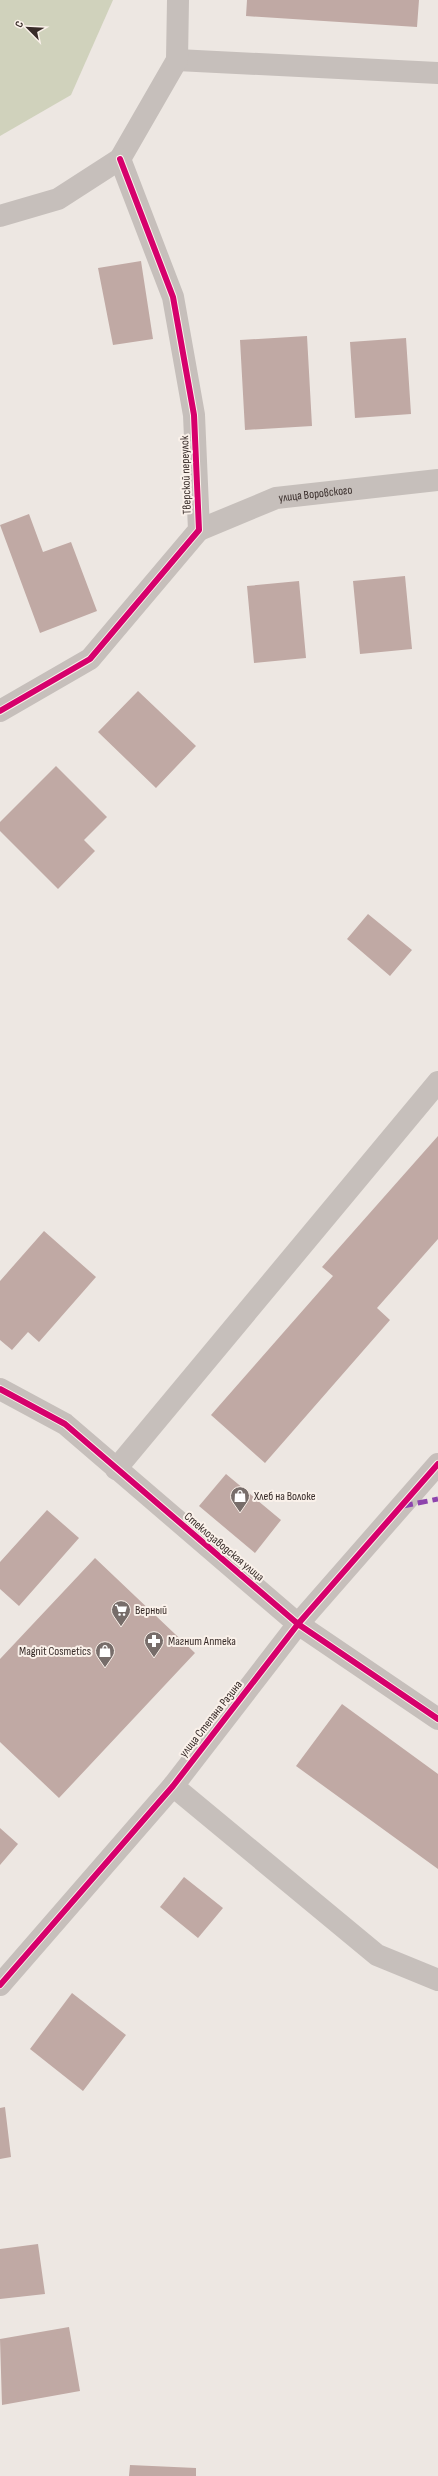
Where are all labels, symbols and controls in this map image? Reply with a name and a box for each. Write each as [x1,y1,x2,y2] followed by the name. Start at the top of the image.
[8,8,48,48] north arrow
[12,19,27,29] text: С
[177,435,195,515] street label: Тверской переулок
[278,482,353,505] street label: улица Воровского
[229,1485,251,1513] shop icon: Хлеб на Волоке
[253,1489,316,1504] place label: Хлеб на Волоке
[181,1509,267,1585] street label: Стеклозаводская улица
[110,1599,132,1627] supermarket icon: Верный
[135,1603,167,1618] place label: Верный
[143,1630,165,1658] pharmacy icon: Магнит Аптека
[168,1634,236,1649] place label: Магнит Аптека
[94,1640,116,1668] shop icon: Magnit Cosmetics
[19,1644,91,1659] place label: Magnit Cosmetics
[176,1677,246,1760] street label: улица Степана Разина

